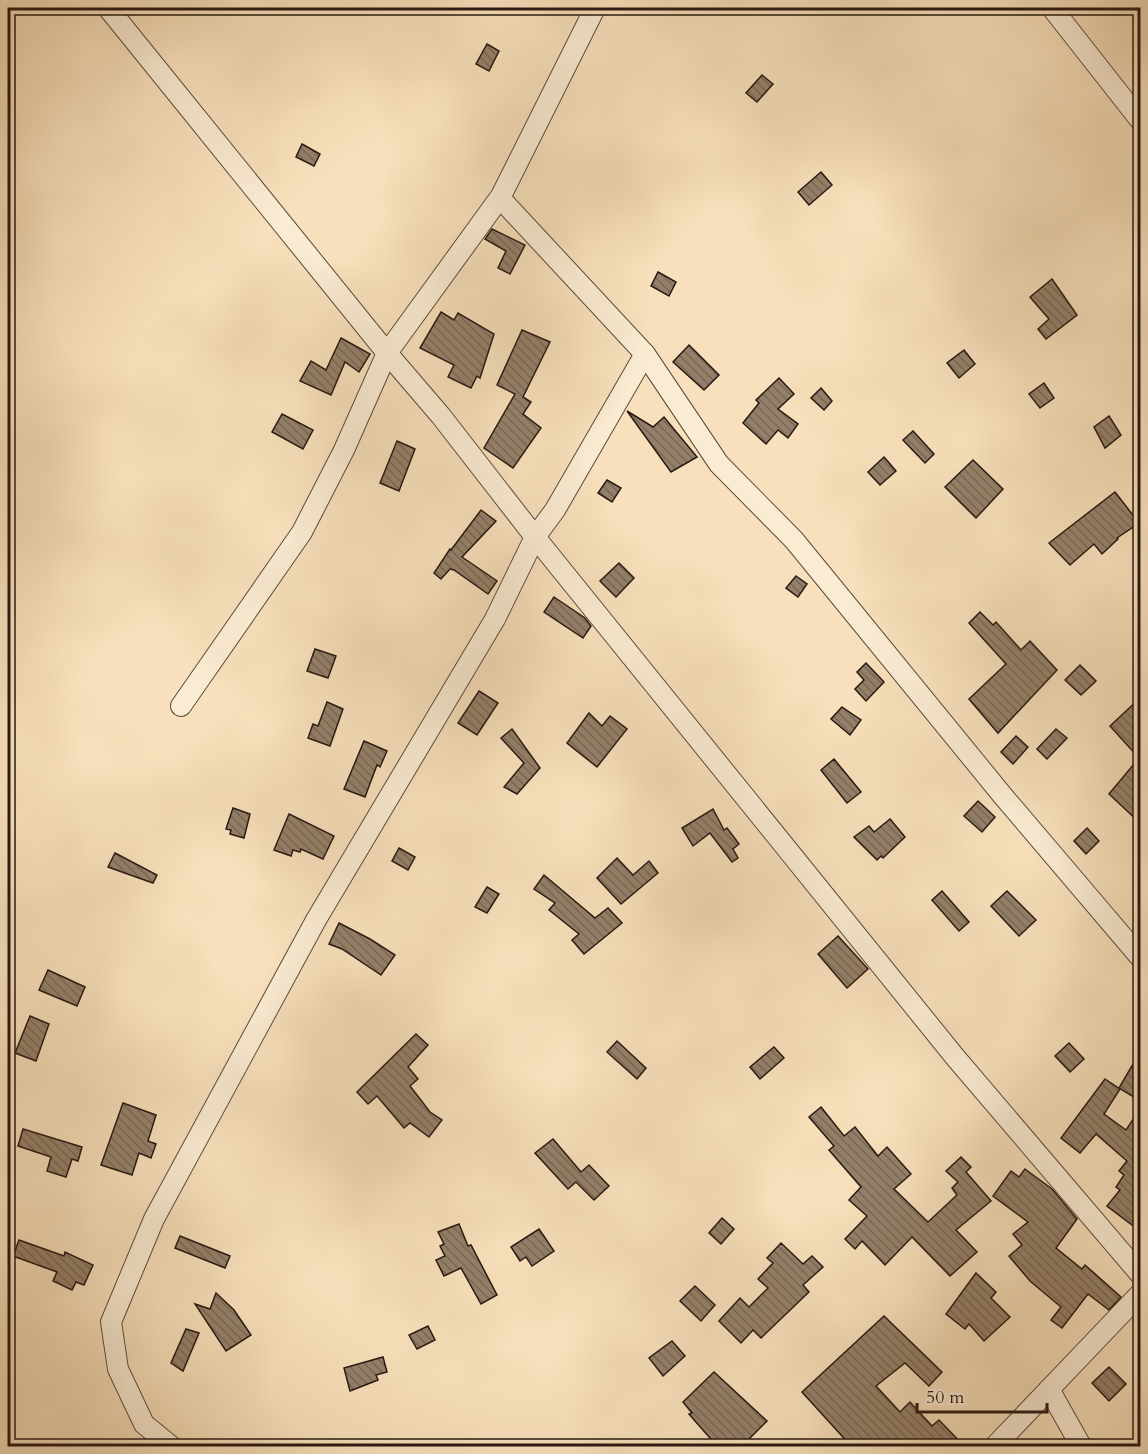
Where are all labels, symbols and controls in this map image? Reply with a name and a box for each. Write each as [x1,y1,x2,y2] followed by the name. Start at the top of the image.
[917,1376,1048,1414] scale bar
[926,1385,965,1410] text: 50 m

